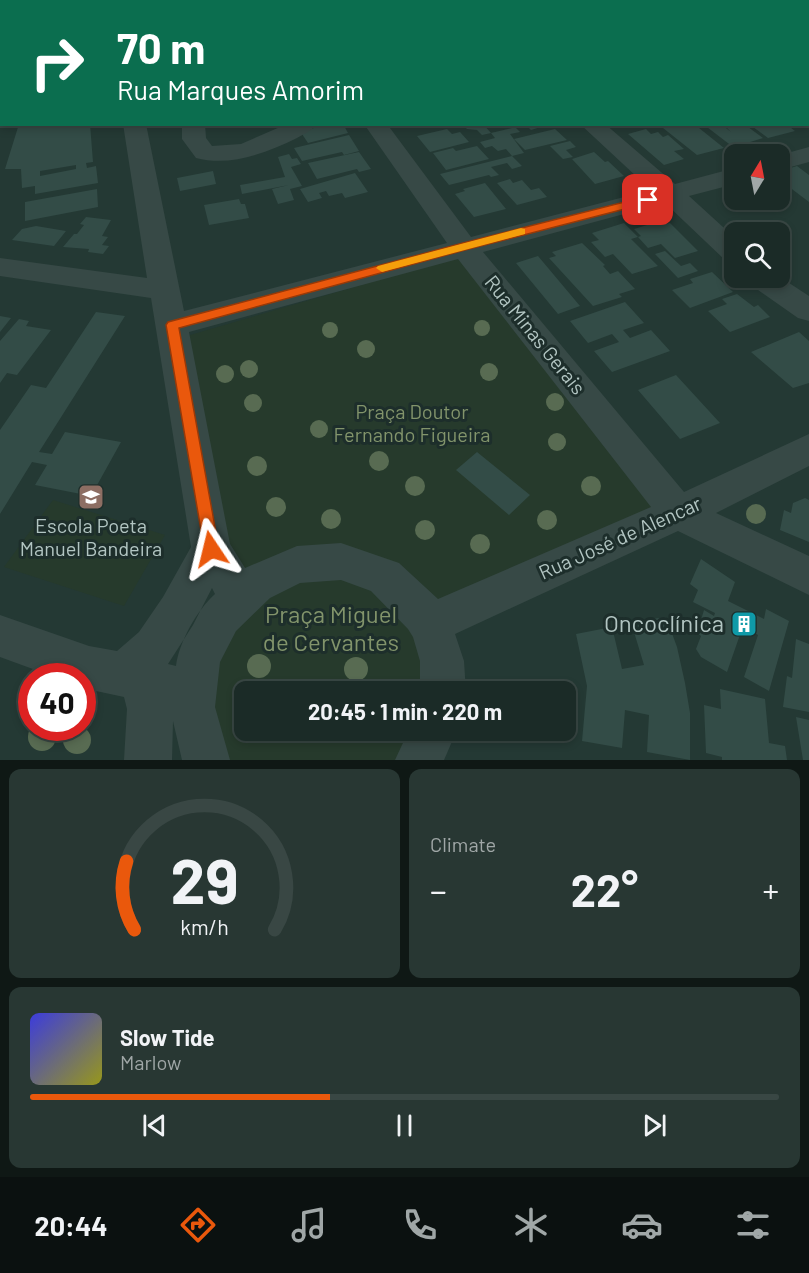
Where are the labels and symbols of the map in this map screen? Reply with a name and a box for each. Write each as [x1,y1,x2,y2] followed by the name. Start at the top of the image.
[724,144,790,210] north arrow
[622,174,673,225] pin
[480,270,591,399] street label: Rua Minas Gerais
[333,399,491,446] park label: Praça Doutor Fernando Figueira
[76,482,106,512] school or university icon: Escola Poeta Manuel Bandeira
[535,490,705,584] street label: Rua José de Alencar
[20,513,162,560] place label: Escola Poeta Manuel Bandeira
[179,517,243,581] position arrow
[263,599,399,656] park label: Praça Miguel de Cervantes
[604,608,724,637] place label: Oncoclínica
[729,609,759,639] building icon: Oncoclínica
[18,663,96,741] speed limit sign: 40

